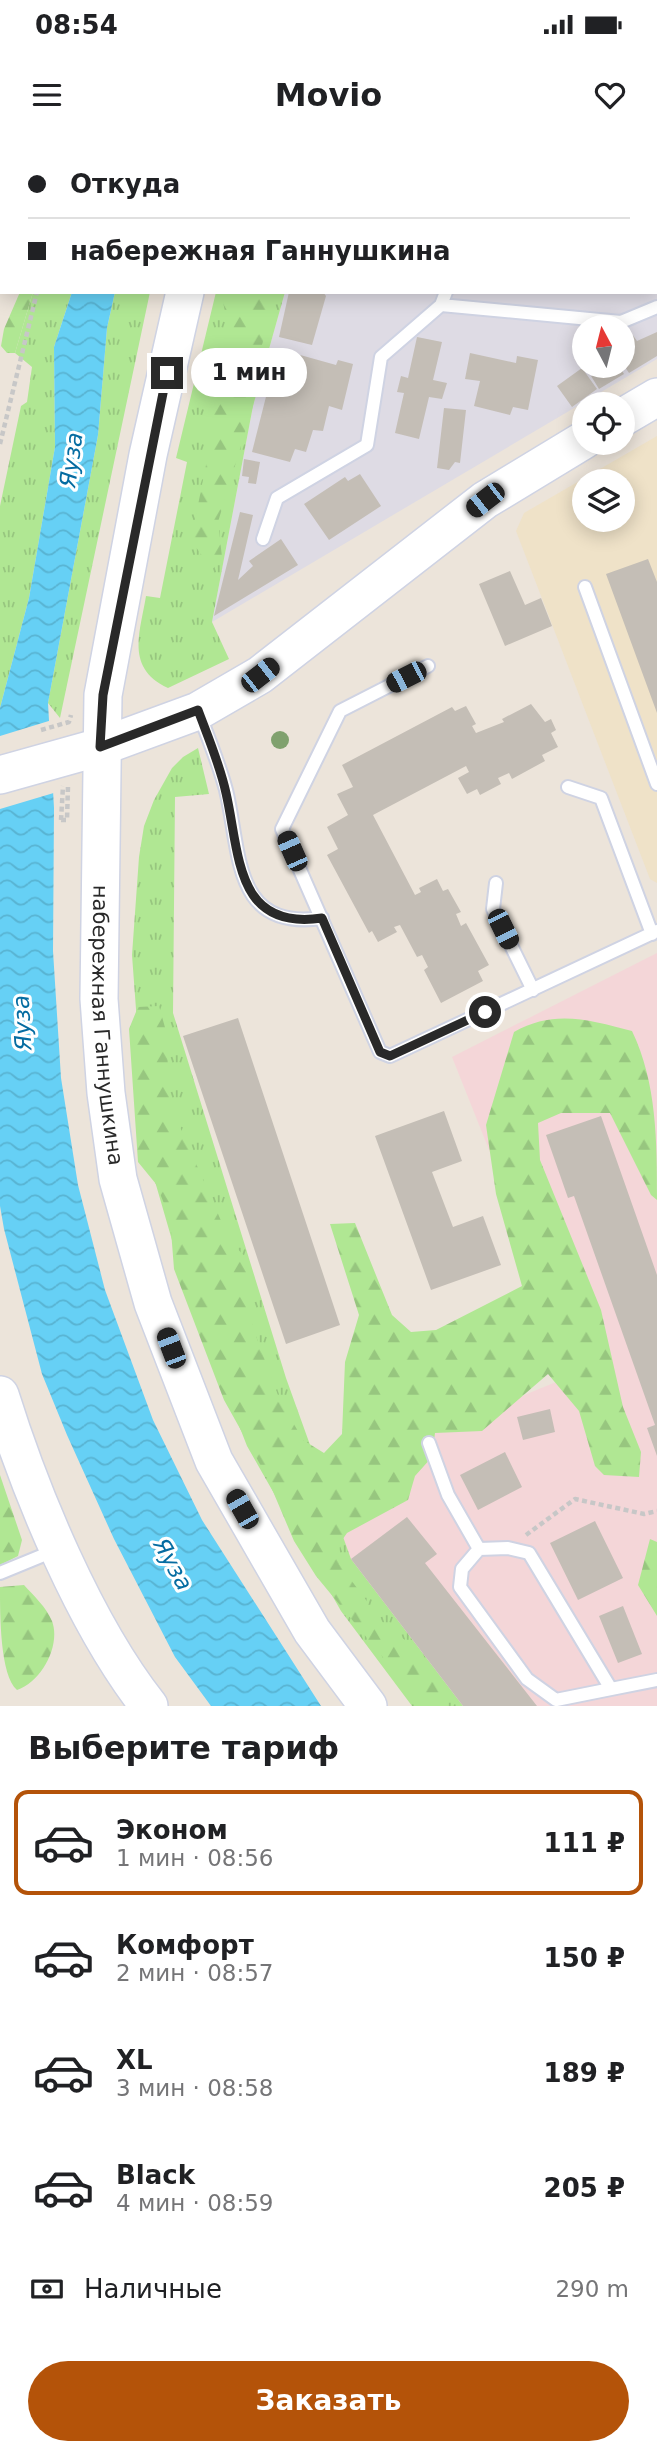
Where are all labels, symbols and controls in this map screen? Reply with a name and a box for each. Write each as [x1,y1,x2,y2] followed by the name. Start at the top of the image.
[35,10,118,40] text: 08:54
[28,76,66,114] icon: menu
[275,76,382,114] text: Movio
[591,76,629,114] icon: heart
[70,169,180,199] text: Откуда
[70,236,451,266] text: набережная Ганнушкина
[572,315,635,378] north arrow
[572,315,635,532] map controls
[192,348,307,398] callout: 1 мин
[151,357,183,389] route end
[212,359,286,385] text: 1 мин
[572,392,635,455] button: locate
[54,431,88,490] water label: Яуза
[572,469,635,532] button: layers
[462,479,509,521] car
[237,654,284,696] car
[383,658,430,696] car
[274,828,311,874] car
[87,885,128,1167] street label: набережная Ганнушкина
[485,906,522,952] car
[8,994,36,1053] water label: Яуза
[469,996,501,1028] route start
[154,1325,189,1371] car
[223,1486,262,1532] car
[148,1532,198,1595] water label: Яуза
[28,1729,339,1767] text: Выберите тариф
[32,1811,95,1874] icon: car
[116,1815,228,1845] text: Эконом
[544,1828,625,1858] text: 111 ₽
[116,1845,274,1871] text: 1 мин · 08:56
[32,1926,95,1989] icon: car
[116,1930,254,1960] text: Комфорт
[544,1943,625,1973] text: 150 ₽
[116,1960,274,1986] text: 2 мин · 08:57
[32,2041,95,2104] icon: car
[116,2045,153,2075] text: XL
[544,2058,625,2088] text: 189 ₽
[116,2075,274,2101] text: 3 мин · 08:58
[32,2156,95,2219] icon: car
[116,2160,195,2190] text: Black
[544,2173,625,2203] text: 205 ₽
[116,2190,274,2216] text: 4 мин · 08:59
[28,2270,66,2308] icon: cash
[84,2274,222,2304] text: Наличные
[555,2276,629,2302] text: 290 m
[28,2361,629,2441] button: Заказать

